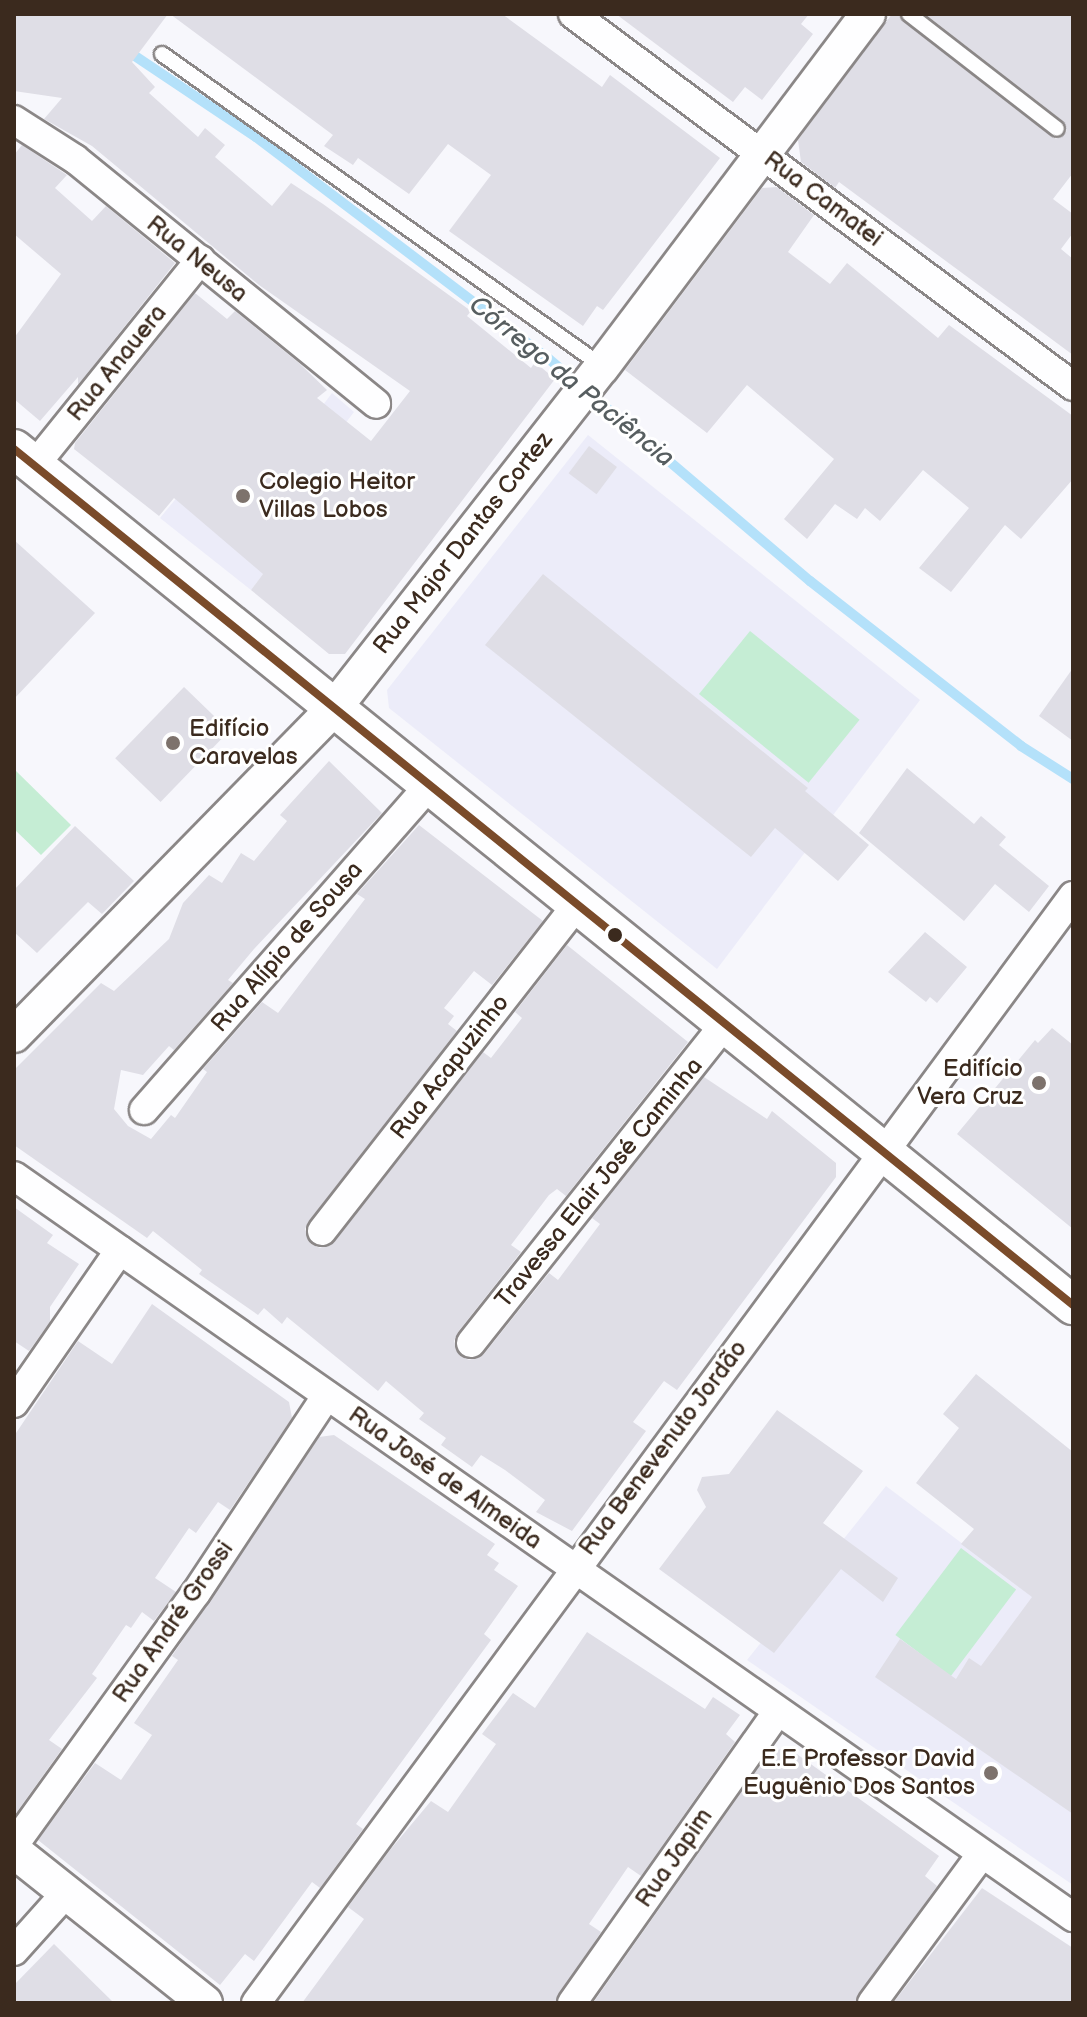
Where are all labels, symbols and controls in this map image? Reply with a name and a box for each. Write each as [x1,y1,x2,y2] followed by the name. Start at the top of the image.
[758,145,888,253] street label: Rua Camatei
[141,210,253,308] street label: Rua Neusa
[462,290,680,474] water label: Córrego da Paciência
[61,299,173,427] street label: Rua Anauera
[367,426,559,660] street label: Rua Major Dantas Cortez
[259,468,415,524] place label: Colegio Heitor Villas Lobos
[234,487,252,505] marker: Colegio Heitor Villas Lobos
[189,715,298,771] place label: Edifício Caravelas
[164,734,182,752] marker: Edifício Caravelas
[205,856,369,1038] street label: Rua Alípio de Sousa
[607,927,623,943] unlabelled marker
[385,989,515,1145] street label: Rua Acapuzinho
[489,1052,709,1314] street label: Travessa Elair José Caminha
[917,1055,1023,1111] place label: Edifício Vera Cruz
[1030,1074,1048,1092] marker: Edifício Vera Cruz
[572,1334,754,1562] street label: Rua Benevenuto Jordão
[342,1400,548,1556] street label: Rua José de Almeida
[106,1536,240,1708] street label: Rua André Grossi
[743,1745,975,1801] place label: E.E Professor David Euguênio Dos Santos
[982,1764,1000,1782] marker: E.E Professor David Euguênio Dos Santos
[629,1802,719,1914] street label: Rua Japim

